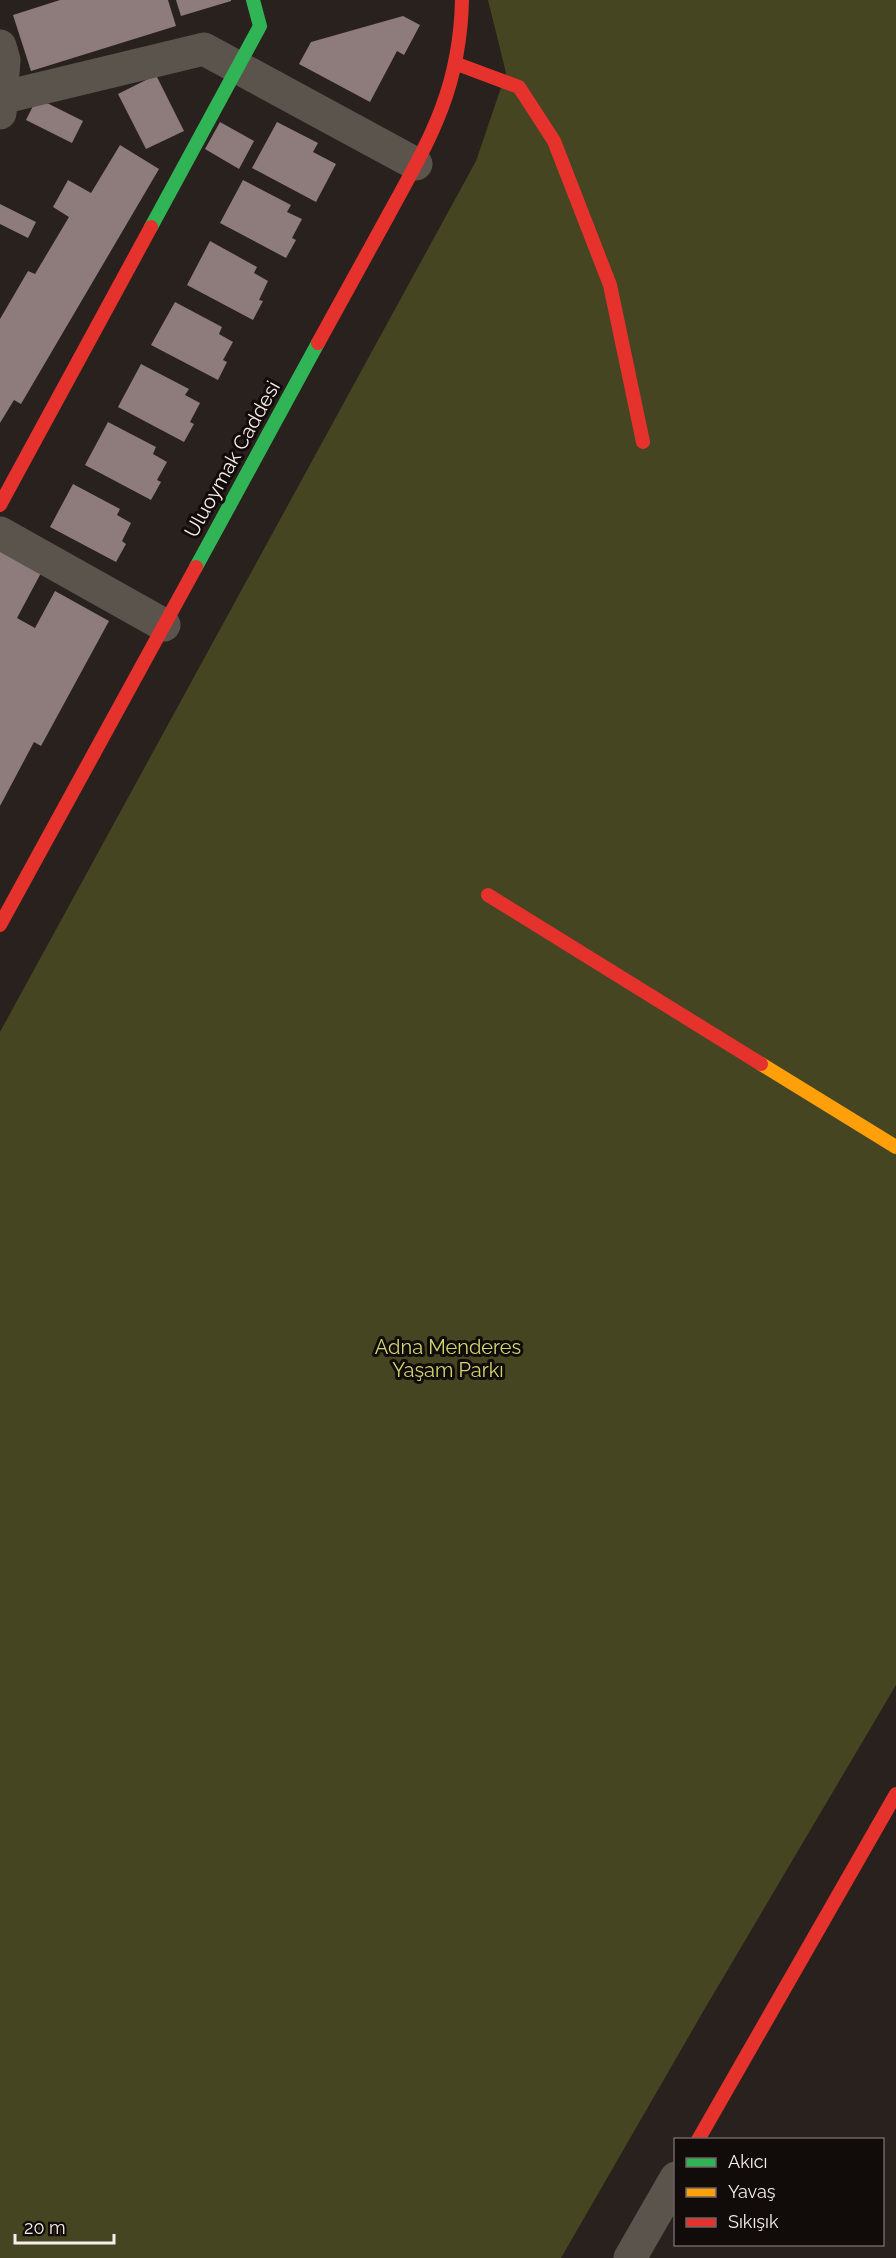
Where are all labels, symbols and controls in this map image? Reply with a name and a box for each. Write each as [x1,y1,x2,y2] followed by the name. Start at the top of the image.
[179,377,285,541] street label: Uluoymak Caddesi
[375,1335,521,1382] park label: Adna Menderes Yaşam Parkı
[674,2138,884,2246] legend
[728,2151,767,2172] text: Akıcı
[728,2181,776,2202] text: Yavaş
[15,2207,114,2245] scale bar
[728,2211,779,2232] text: Sıkışık
[24,2217,66,2238] text: 20 m

